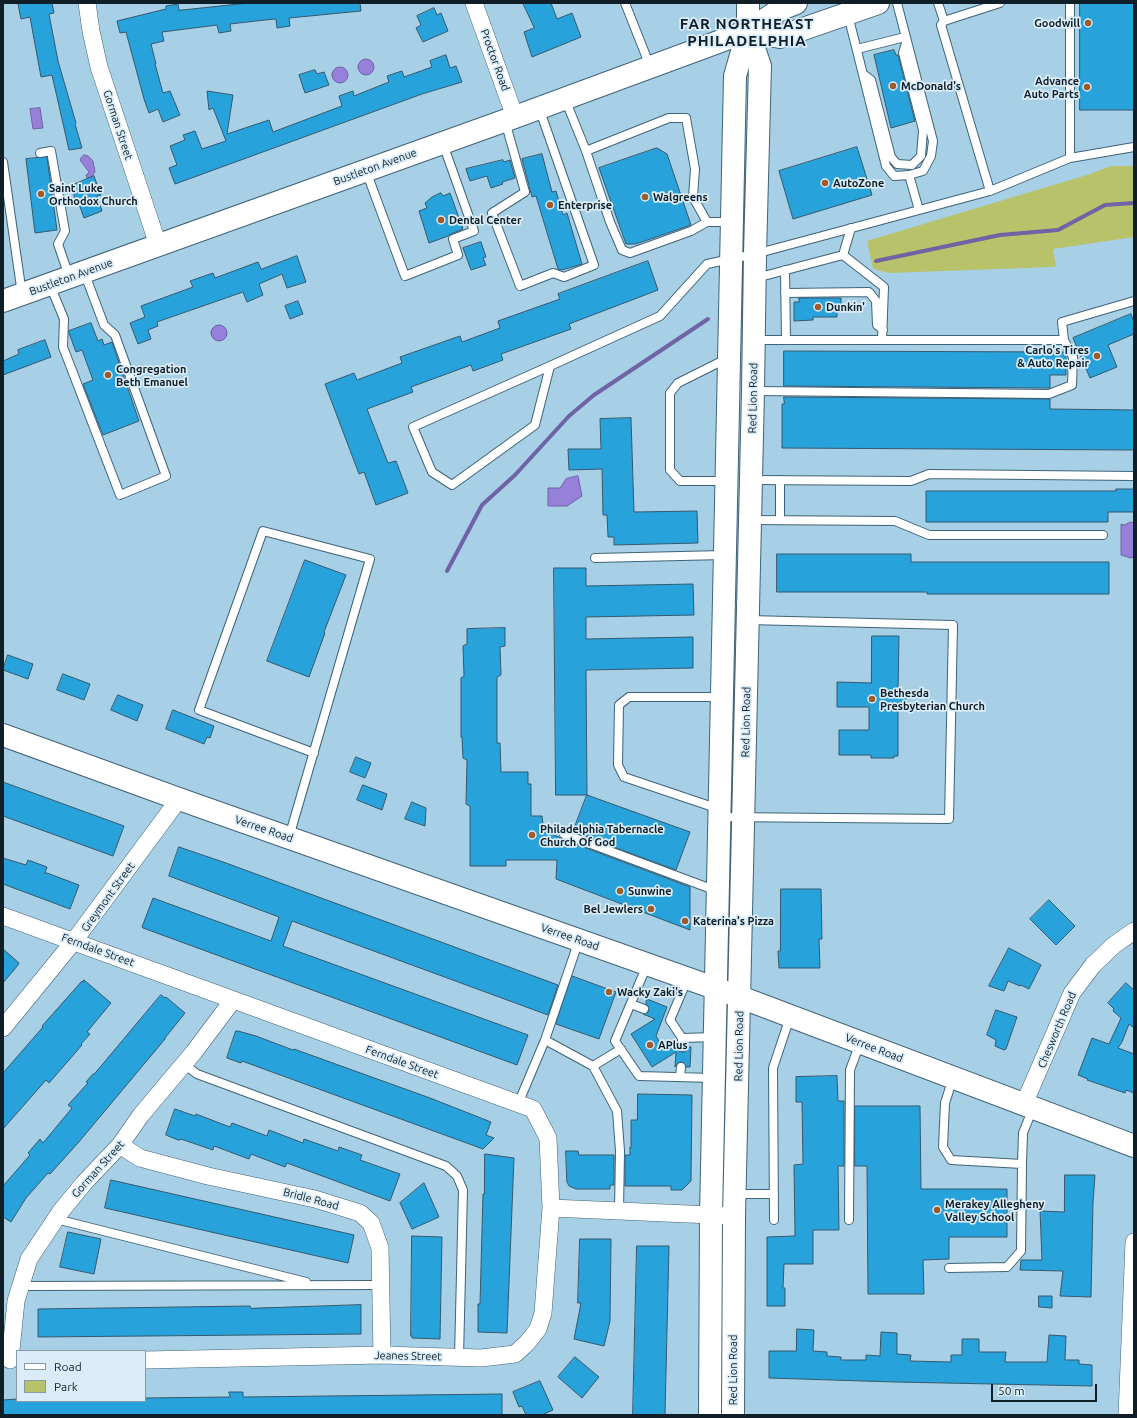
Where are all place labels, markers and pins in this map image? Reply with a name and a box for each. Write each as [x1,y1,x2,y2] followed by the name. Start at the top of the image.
[1034,16,1080,30] place label: Goodwill
[1083,18,1093,28] marker: Goodwill
[1024,74,1079,100] place label: Advance Auto Parts
[901,79,961,93] place label: McDonald's
[888,81,898,91] marker: McDonald's
[1082,82,1092,92] marker: Advance Auto Parts
[833,176,884,190] place label: AutoZone
[820,178,830,188] marker: AutoZone
[49,181,138,207] place label: Saint Luke Orthodox Church
[36,189,46,199] marker: Saint Luke Orthodox Church
[653,190,708,204] place label: Walgreens
[640,192,650,202] marker: Walgreens
[558,198,612,212] place label: Enterprise
[545,200,555,210] marker: Enterprise
[449,213,521,227] place label: Dental Center
[436,215,446,225] marker: Dental Center
[826,300,865,314] place label: Dunkin'
[813,302,823,312] marker: Dunkin'
[1017,343,1089,369] place label: Carlo's Tires & Auto Repair
[1092,351,1102,361] marker: Carlo's Tires & Auto Repair
[116,362,188,388] place label: Congregation Beth Emanuel
[103,370,113,380] marker: Congregation Beth Emanuel
[880,686,985,712] place label: Bethesda Presbyterian Church
[867,694,877,704] marker: Bethesda Presbyterian Church
[540,822,664,848] place label: Philadelphia Tabernacle Church Of God
[527,830,537,840] marker: Philadelphia Tabernacle Church Of God
[628,884,671,898] place label: Sunwine
[615,886,625,896] marker: Sunwine
[583,902,643,916] place label: Bel Jewlers
[646,904,656,914] marker: Bel Jewlers
[693,914,774,928] place label: Katerina's Pizza
[680,916,690,926] marker: Katerina's Pizza
[617,985,683,999] place label: Wacky Zaki's
[604,987,614,997] marker: Wacky Zaki's
[658,1038,688,1052] place label: APlus
[645,1040,655,1050] marker: APlus
[945,1197,1044,1223] place label: Merakey Allegheny Valley School
[932,1205,942,1215] marker: Merakey Allegheny Valley School

